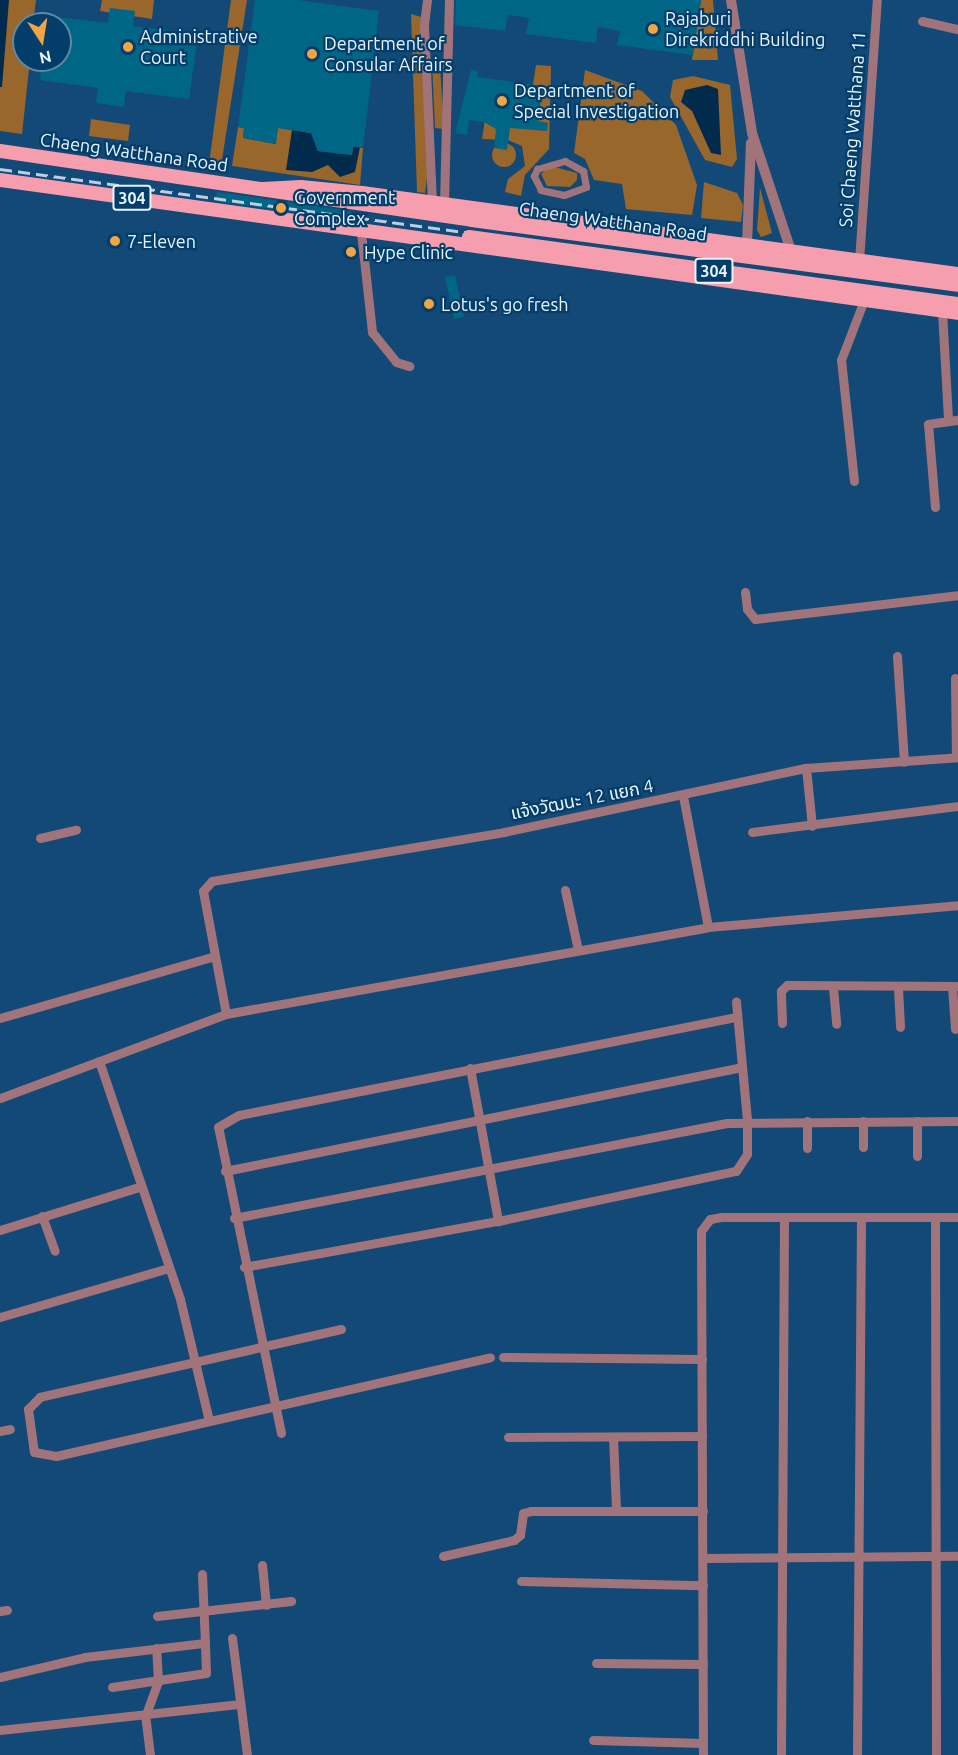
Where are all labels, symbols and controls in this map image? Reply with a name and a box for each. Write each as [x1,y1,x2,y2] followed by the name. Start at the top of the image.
[665,8,825,50] place label: Rajaburi Direkriddhi Building
[12,12,72,72] north arrow
[646,22,660,36] marker: Rajaburi Direkriddhi Building
[140,26,258,68] place label: Administrative Court
[834,30,870,228] street label: Soi Chaeng Watthana 11
[324,33,453,76] place label: Department of Consular Affairs
[121,40,135,54] marker: Administrative Court
[305,47,319,61] marker: Department of Consular Affairs
[38,48,53,68] text: N
[514,80,679,122] place label: Department of Special Investigation
[495,94,509,108] marker: Department of Special Investigation
[39,128,229,176] street label: Chaeng Watthana Road
[111,185,153,211] road number: 304
[294,187,395,230] place label: Government Complex
[518,197,708,245] street label: Chaeng Watthana Road
[272,199,290,217] marker: Government Complex
[127,230,196,252] place label: 7-Eleven
[108,234,122,248] marker: 7-Eleven
[364,241,453,263] place label: Hype Clinic
[342,243,360,261] marker: Hype Clinic
[693,258,735,284] road number: 304
[441,293,569,315] place label: Lotus's go fresh
[422,297,436,311] marker: Lotus's go fresh
[509,775,655,823] street label: แจ้งวัฒนะ 12 แยก 4

